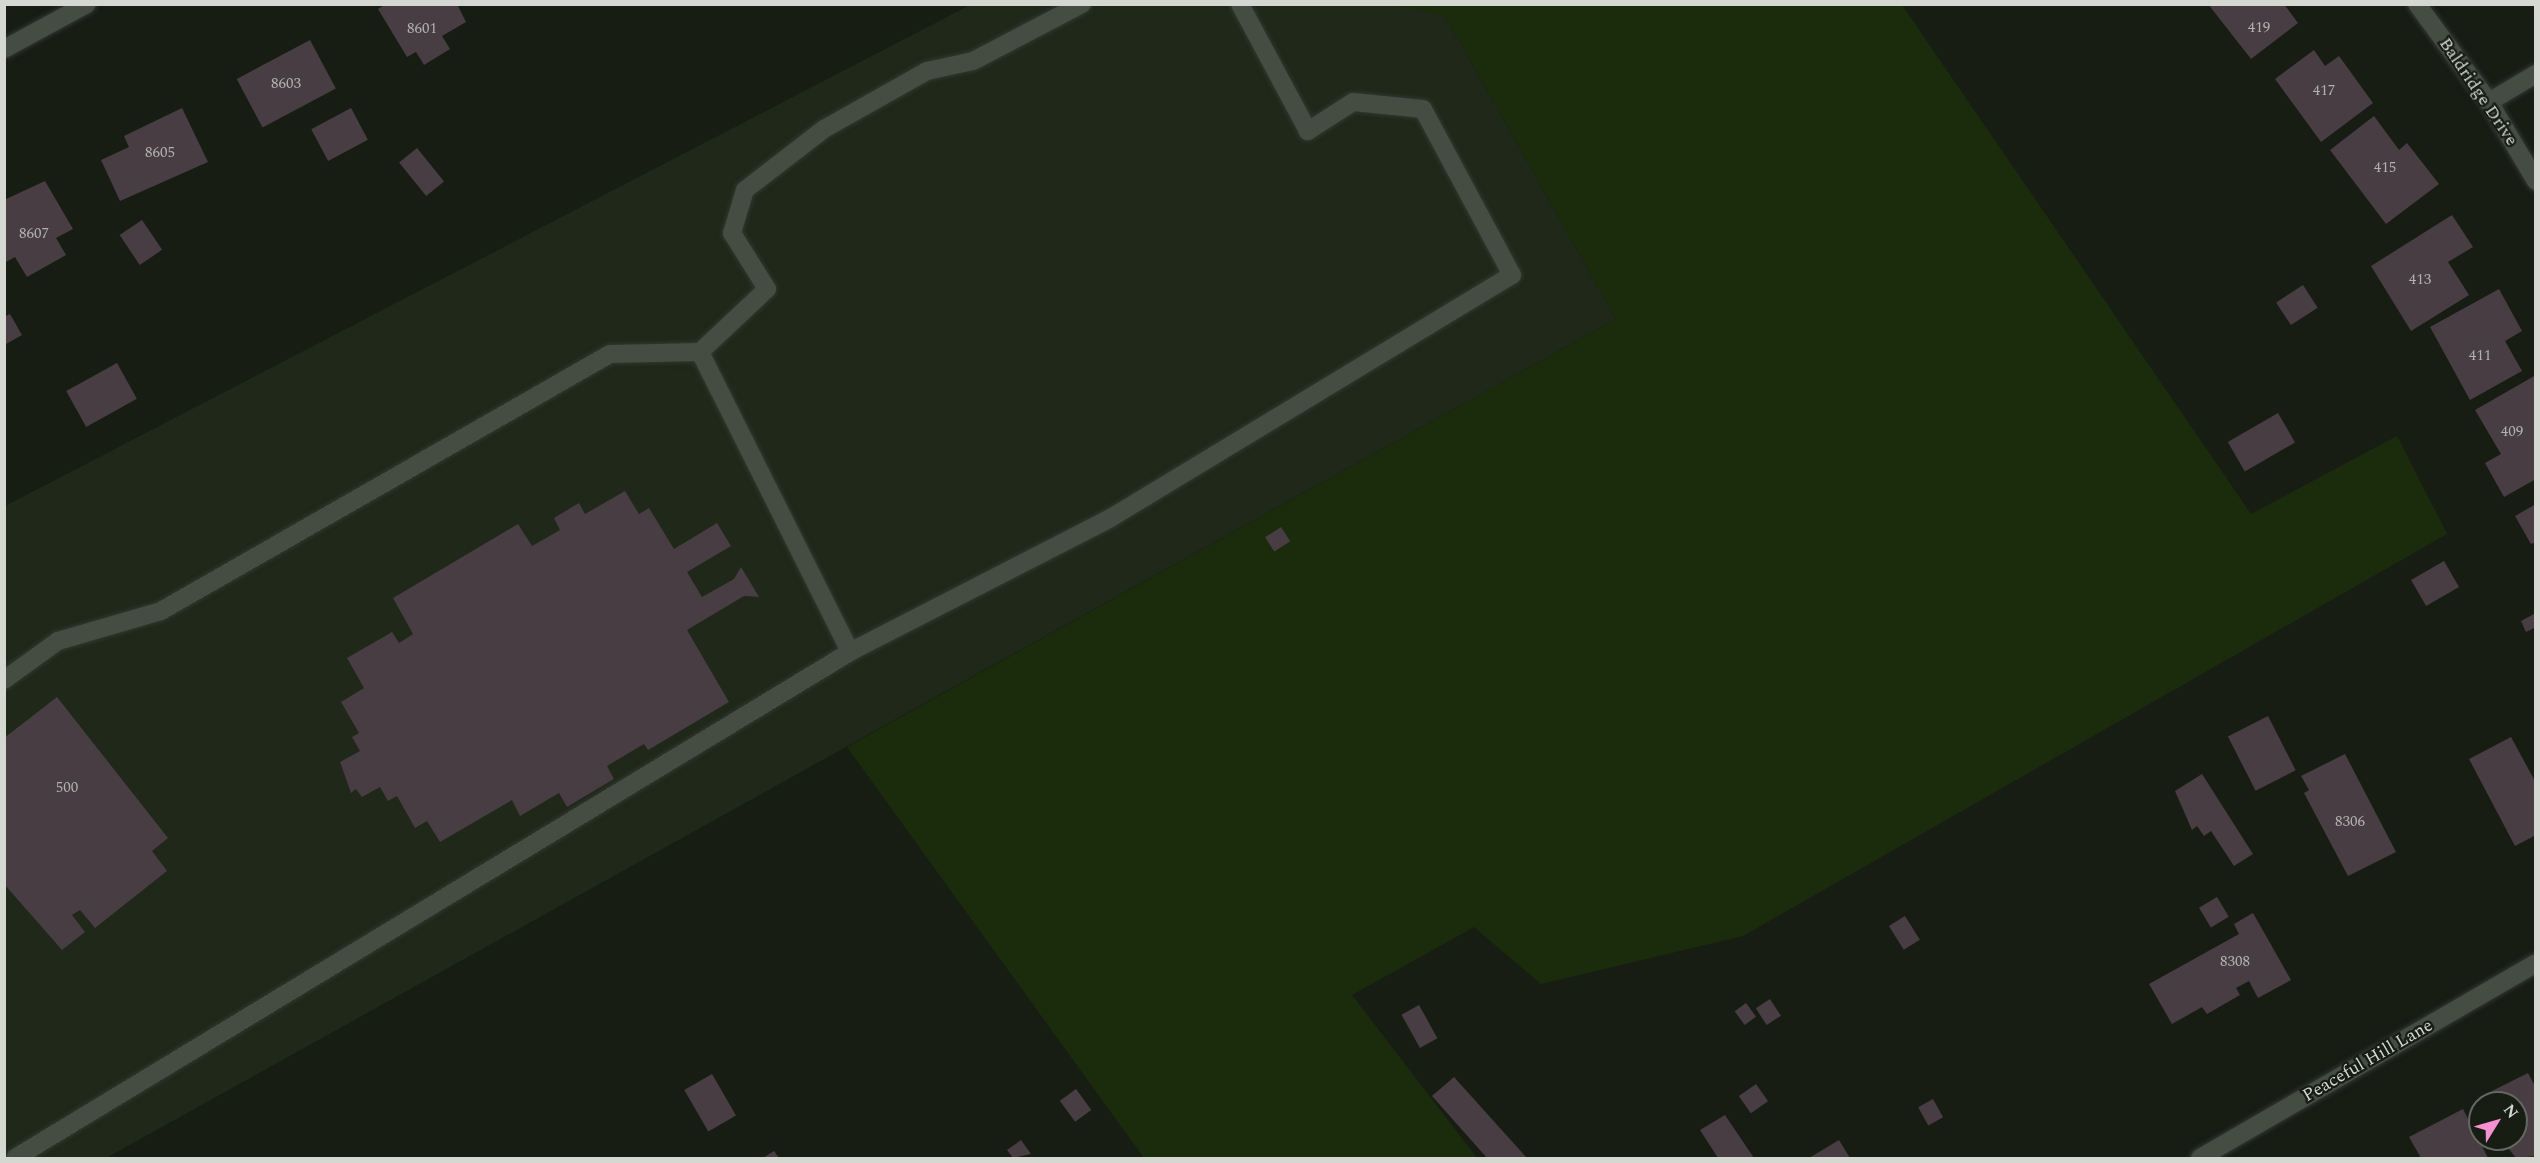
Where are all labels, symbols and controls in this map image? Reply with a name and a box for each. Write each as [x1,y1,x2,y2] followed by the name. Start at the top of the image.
[2248,19,2270,37] house number: 419
[407,20,437,38] house number: 8601
[2434,34,2522,150] street label: Baldridge Drive
[271,75,301,93] house number: 8603
[2313,82,2335,100] house number: 417
[145,144,175,162] house number: 8605
[2374,159,2396,177] house number: 415
[19,225,49,243] house number: 8607
[2409,271,2431,289] house number: 413
[2469,347,2491,365] house number: 411
[2501,423,2523,441] house number: 409
[56,779,78,797] house number: 500
[2335,813,2365,831] house number: 8306
[2220,953,2250,971] house number: 8308
[2299,1015,2437,1107] street label: Peaceful Hill Lane
[2468,1091,2528,1151] north arrow
[2497,1099,2524,1124] text: N

